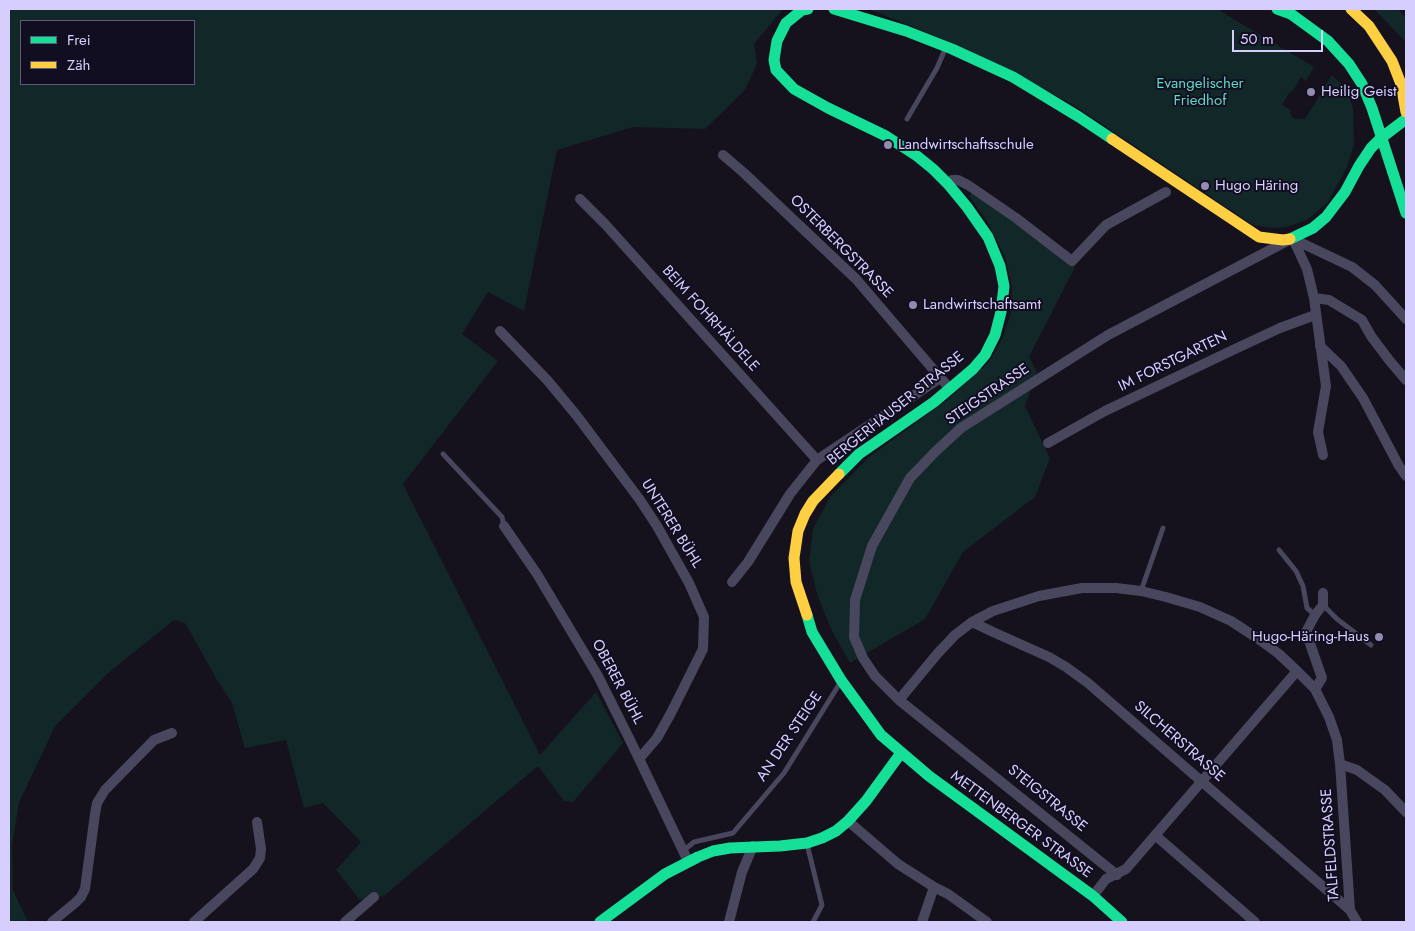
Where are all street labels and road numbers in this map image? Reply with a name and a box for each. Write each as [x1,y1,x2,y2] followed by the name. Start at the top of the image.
[786,192,896,302] street label: OSTERBERGSTRASSE
[658,262,762,376] street label: BEIM FOHRHÄLDELE
[1116,328,1230,396] street label: IM FORSTGARTEN
[824,348,968,470] street label: BERGERHAUSER STRASSE
[943,360,1033,430] street label: STEIGSTRASSE
[637,476,705,572] street label: UNTERER BÜHL
[587,637,647,727] street label: OBERER BÜHL
[753,689,827,785] street label: AN DER STEIGE
[1130,698,1228,786] street label: SILCHERSTRASSE
[1004,762,1090,836] street label: STEIGSTRASSE
[947,768,1095,882] street label: METTENBERGER STRASSE
[1318,788,1344,902] street label: TALFELDSTRASSE

